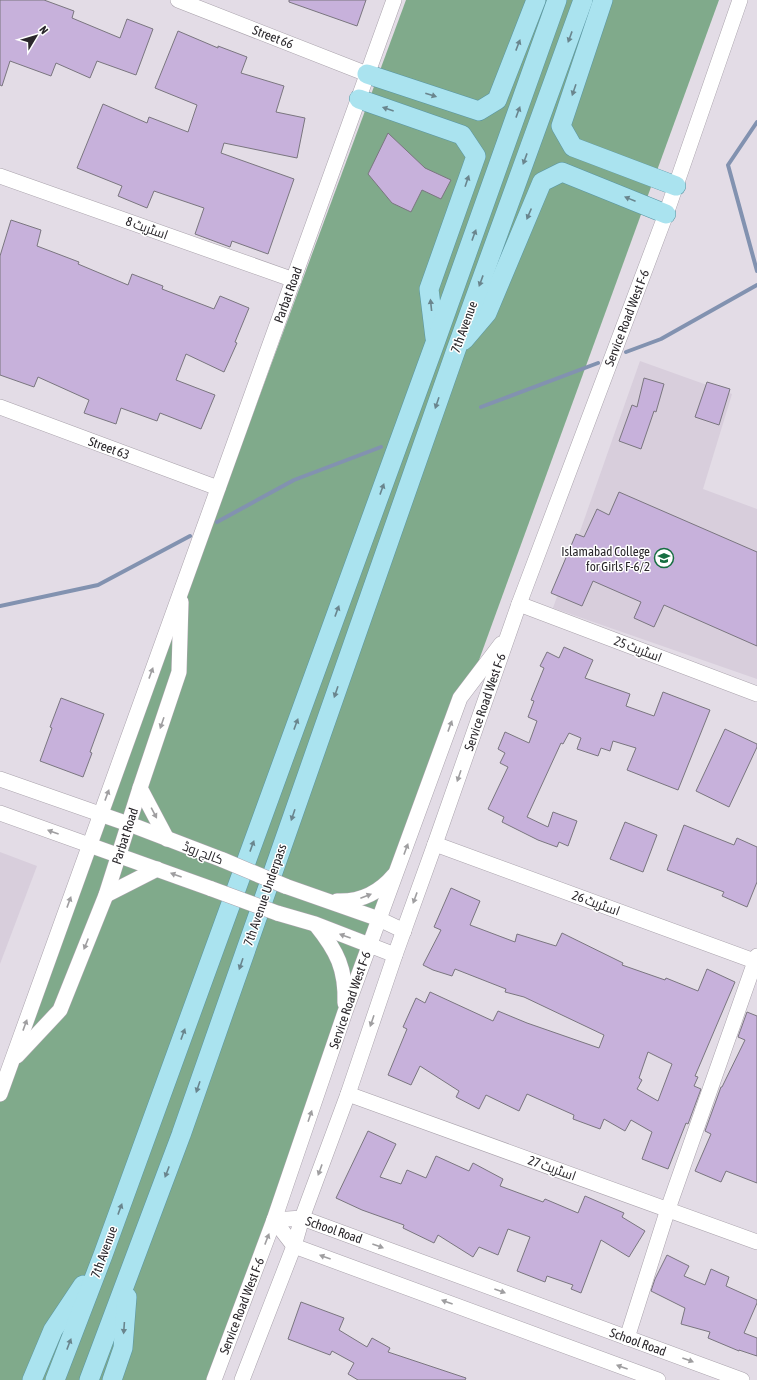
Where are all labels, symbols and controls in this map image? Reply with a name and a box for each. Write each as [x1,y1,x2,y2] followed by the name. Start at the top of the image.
[16,16,56,56] north arrow
[250,22,296,52] street label: Street 66
[37,24,51,36] text: N
[566,31,572,43] one-way arrow
[516,39,522,51] one-way arrow
[570,84,576,96] one-way arrow
[425,92,437,98] one-way arrow
[382,106,394,112] one-way arrow
[515,106,521,118] one-way arrow
[522,153,528,165] one-way arrow
[465,175,471,187] one-way arrow
[623,196,635,202] one-way arrow
[525,208,531,220] one-way arrow
[124,213,170,243] street label: اسٹریٹ 8
[471,228,477,240] one-way arrow
[271,265,305,325] street label: Parbat Road
[602,268,652,368] street label: Service Road West F-6
[477,275,483,287] one-way arrow
[428,298,434,311] one-way arrow
[448,299,480,355] street label: 7th Avenue
[434,398,440,410] one-way arrow
[86,434,132,462] street label: Street 63
[380,482,386,494] one-way arrow
[561,544,650,574] place label: Islamabad College for Girls F-6/2
[653,547,675,569] school or university icon: Islamabad College for Girls F-6/2
[335,604,341,616] one-way arrow
[612,633,664,665] street label: اسٹریٹ 25
[461,651,509,753] street label: Service Road West F-6
[149,666,155,678] one-way arrow
[332,687,338,699] one-way arrow
[159,718,165,730] one-way arrow
[293,718,299,730] one-way arrow
[447,720,453,732] one-way arrow
[456,770,462,782] one-way arrow
[104,788,110,800] one-way arrow
[109,806,141,866] street label: Parbat Road
[150,808,157,819] one-way arrow
[290,810,296,822] one-way arrow
[47,829,59,835] one-way arrow
[180,838,225,869] street label: کالج روڈ
[249,840,255,852] one-way arrow
[240,842,290,948] street label: 7th Avenue Underpass
[403,842,409,854] one-way arrow
[169,872,181,878] one-way arrow
[570,887,622,919] street label: اسٹریٹ 26
[360,893,372,899] one-way arrow
[412,893,418,905] one-way arrow
[67,896,73,908] one-way arrow
[339,932,351,938] one-way arrow
[83,938,89,950] one-way arrow
[326,949,374,1051] street label: Service Road West F-6
[237,959,243,971] one-way arrow
[369,1015,375,1027] one-way arrow
[22,1018,28,1030] one-way arrow
[180,1028,186,1040] one-way arrow
[195,1081,201,1093] one-way arrow
[307,1110,313,1122] one-way arrow
[526,1152,578,1184] street label: اسٹریٹ 27
[316,1164,322,1176] one-way arrow
[164,1166,170,1178] one-way arrow
[117,1202,123,1214] one-way arrow
[304,1213,364,1247] street label: School Road
[88,1224,120,1280] street label: 7th Avenue
[264,1232,270,1244] one-way arrow
[373,1244,385,1250] one-way arrow
[319,1254,331,1260] one-way arrow
[217,1256,267,1356] street label: Service Road West F-6
[495,1288,507,1294] one-way arrow
[441,1299,453,1305] one-way arrow
[121,1322,128,1334] one-way arrow
[608,1325,668,1359] street label: School Road
[67,1337,73,1349] one-way arrow
[682,1357,694,1363] one-way arrow
[615,1363,627,1369] one-way arrow

